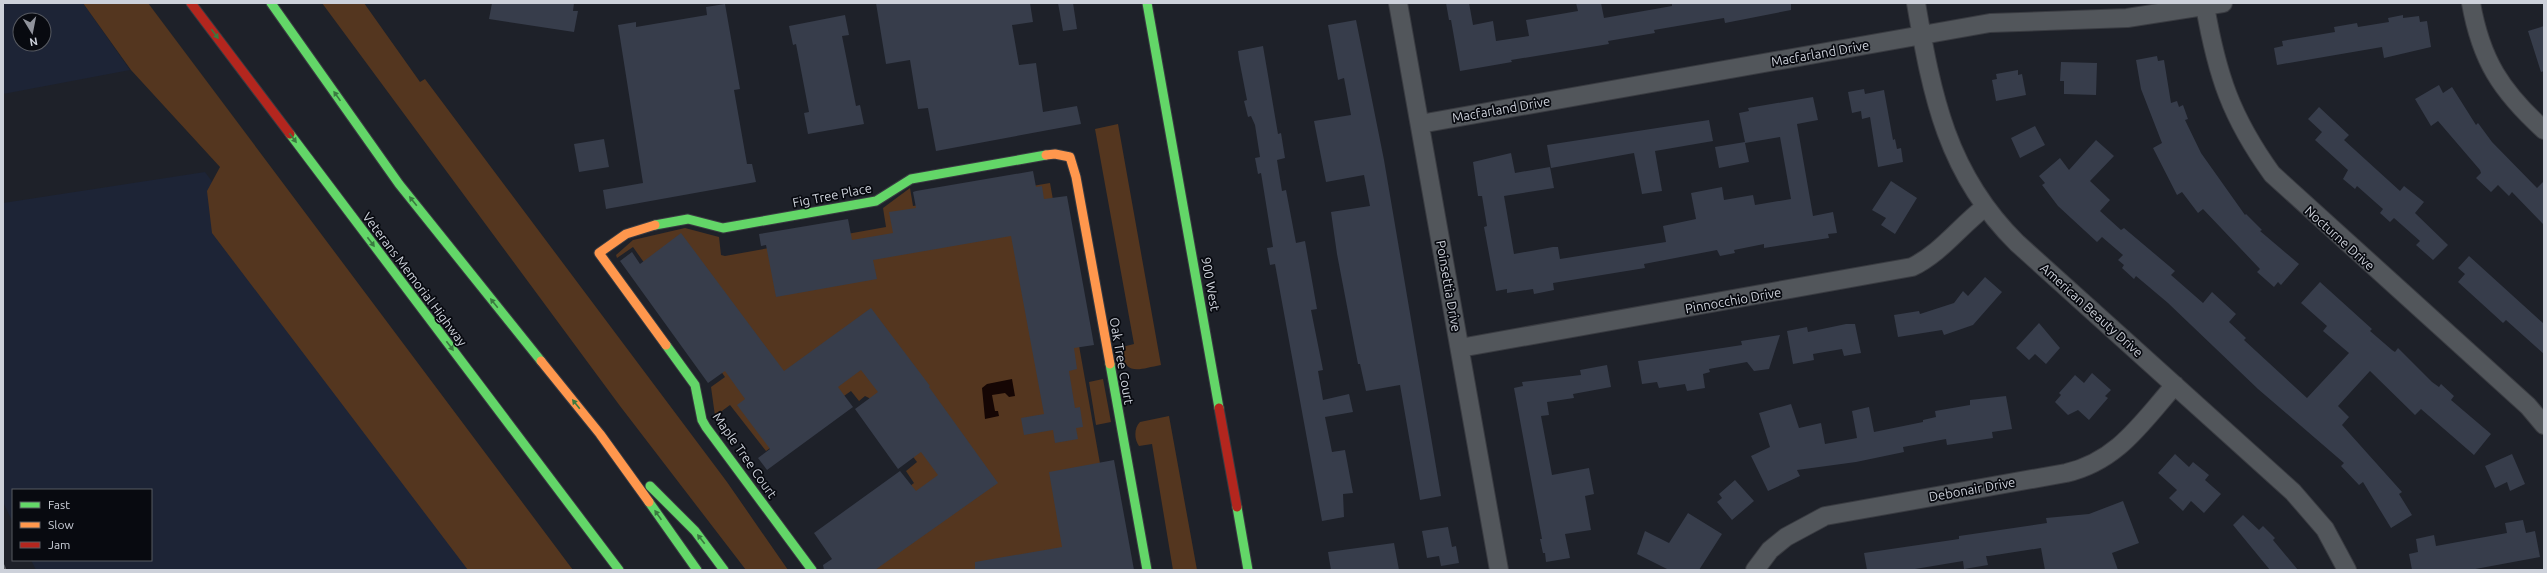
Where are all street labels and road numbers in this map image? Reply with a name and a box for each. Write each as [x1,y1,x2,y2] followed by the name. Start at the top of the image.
[1770,37,1870,69] street label: Macfarland Drive
[1451,93,1551,125] street label: Macfarland Drive
[791,180,873,210] street label: Fig Tree Place
[2302,203,2378,273] street label: Nocturne Drive
[360,210,470,348] street label: Veterans Memorial Highway
[1434,239,1464,333] street label: Poinsettia Drive
[1199,256,1223,312] street label: 900 West
[2038,260,2146,360] street label: American Beauty Drive
[1684,285,1782,315] street label: Pinnocchio Drive
[1107,316,1137,406] street label: Oak Tree Court
[710,410,780,500] street label: Maple Tree Court
[1928,475,2016,503] street label: Debonair Drive

